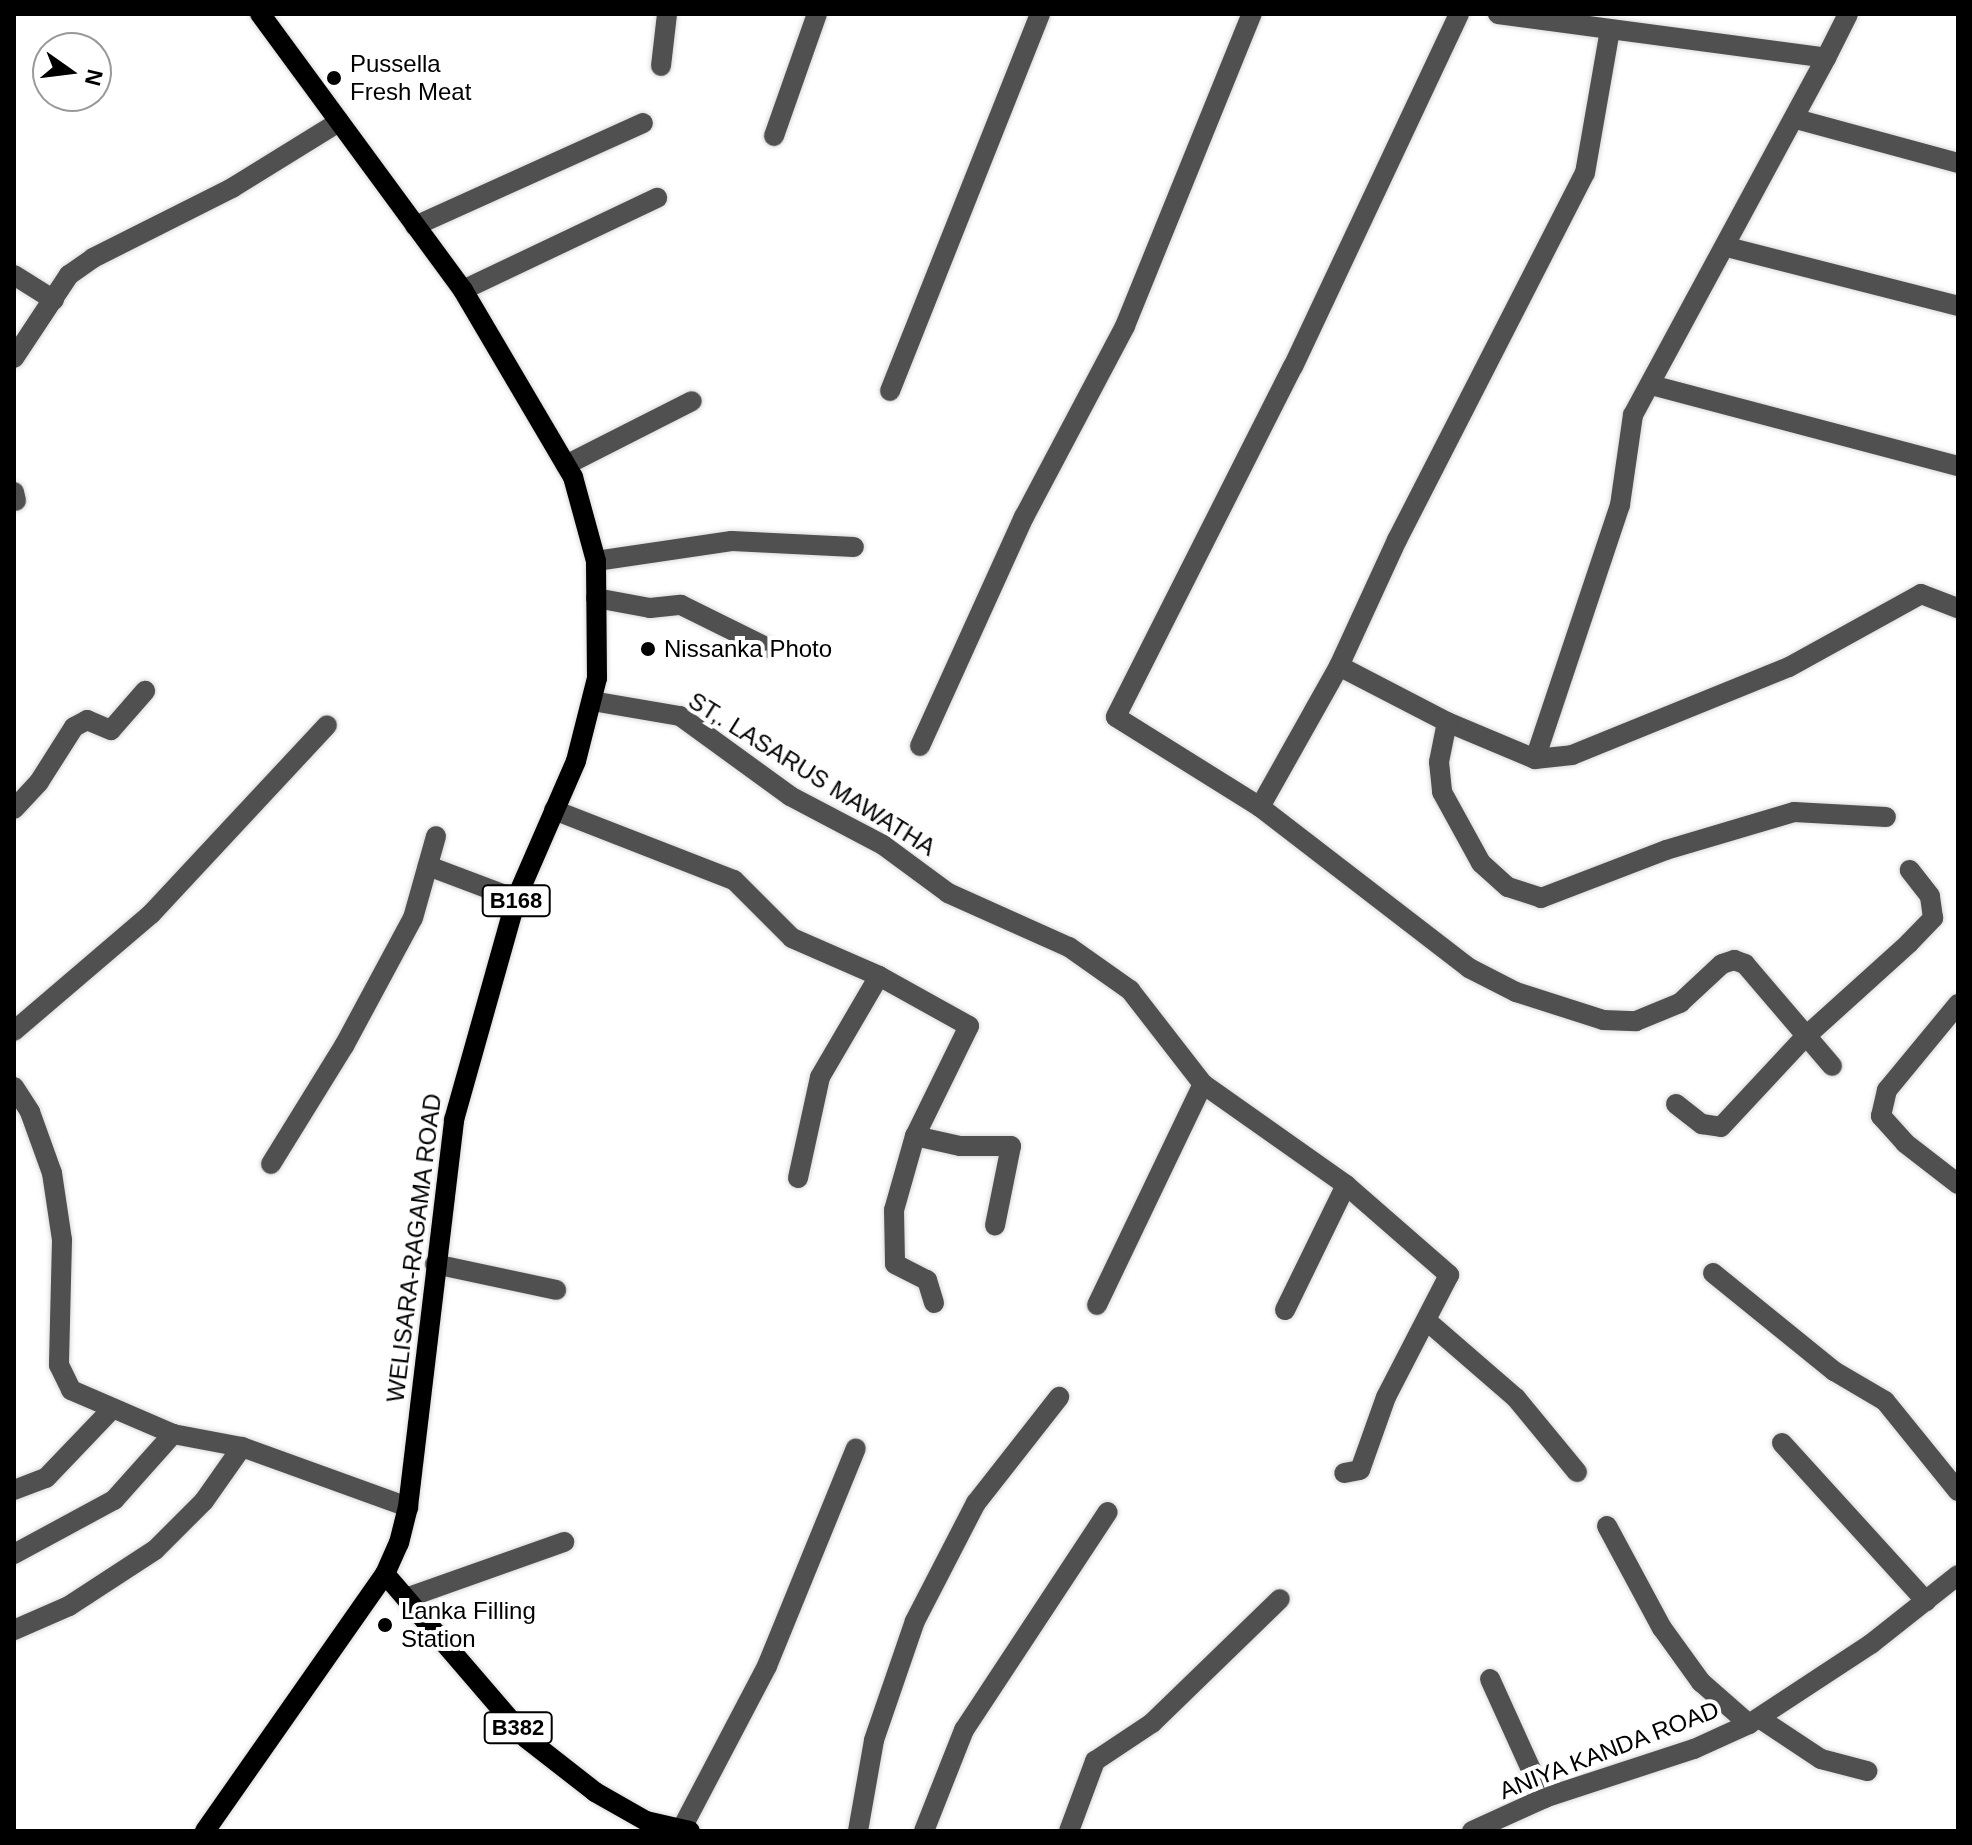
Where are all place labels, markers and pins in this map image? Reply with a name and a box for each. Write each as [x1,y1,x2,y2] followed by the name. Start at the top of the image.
[350,50,471,106] place label: Pussella Fresh Meat
[325,69,343,87] marker: Pussella Fresh Meat
[664,635,832,663] place label: Nissanka Photo
[639,640,657,658] marker: Nissanka Photo
[401,1597,536,1653] place label: Lanka Filling Station
[376,1616,394,1634] marker: Lanka Filling Station

